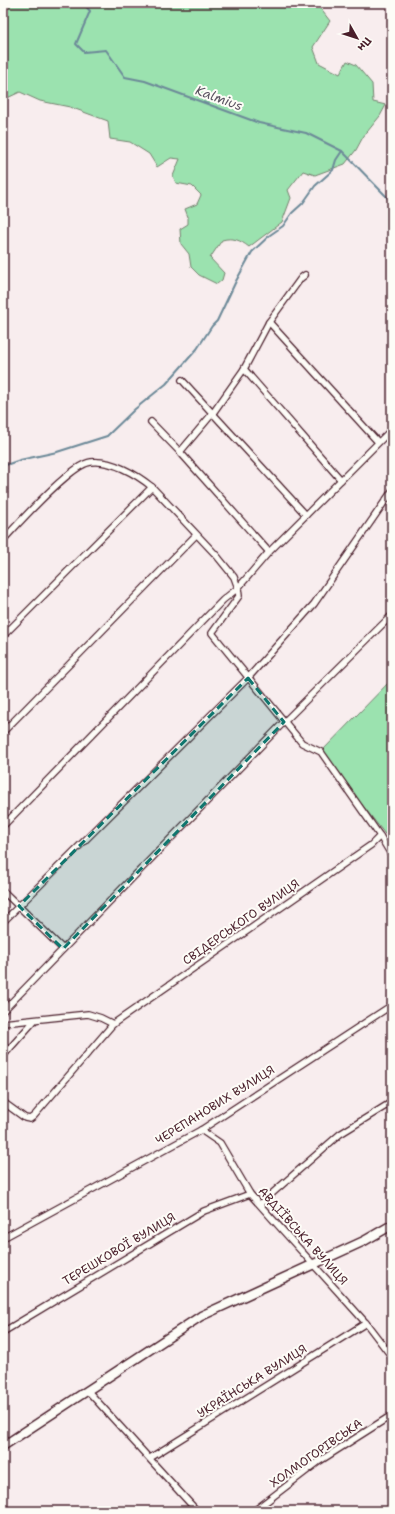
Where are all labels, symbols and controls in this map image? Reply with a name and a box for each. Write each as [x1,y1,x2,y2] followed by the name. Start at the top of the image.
[337,18,377,58] north arrow
[354,34,375,54] text: Пн
[193,82,245,114] water label: Kalmius
[179,876,303,968] street label: СВIДЕРСЬКОГО ВУЛИЦЯ
[152,1062,278,1148] street label: ЧЕРЕПАНОВИХ ВУЛИЦЯ
[255,1184,351,1288] street label: АВДІЇВСЬКА ВУЛИЦЯ
[60,1209,178,1289] street label: ТЕРЕШКОВОЇ ВУЛИЦЯ
[194,1341,310,1421] street label: УКРАЇНСЬКА ВУЛИЦЯ
[267,1415,366,1491] street label: ХОЛМОГОРІВСЬКА

